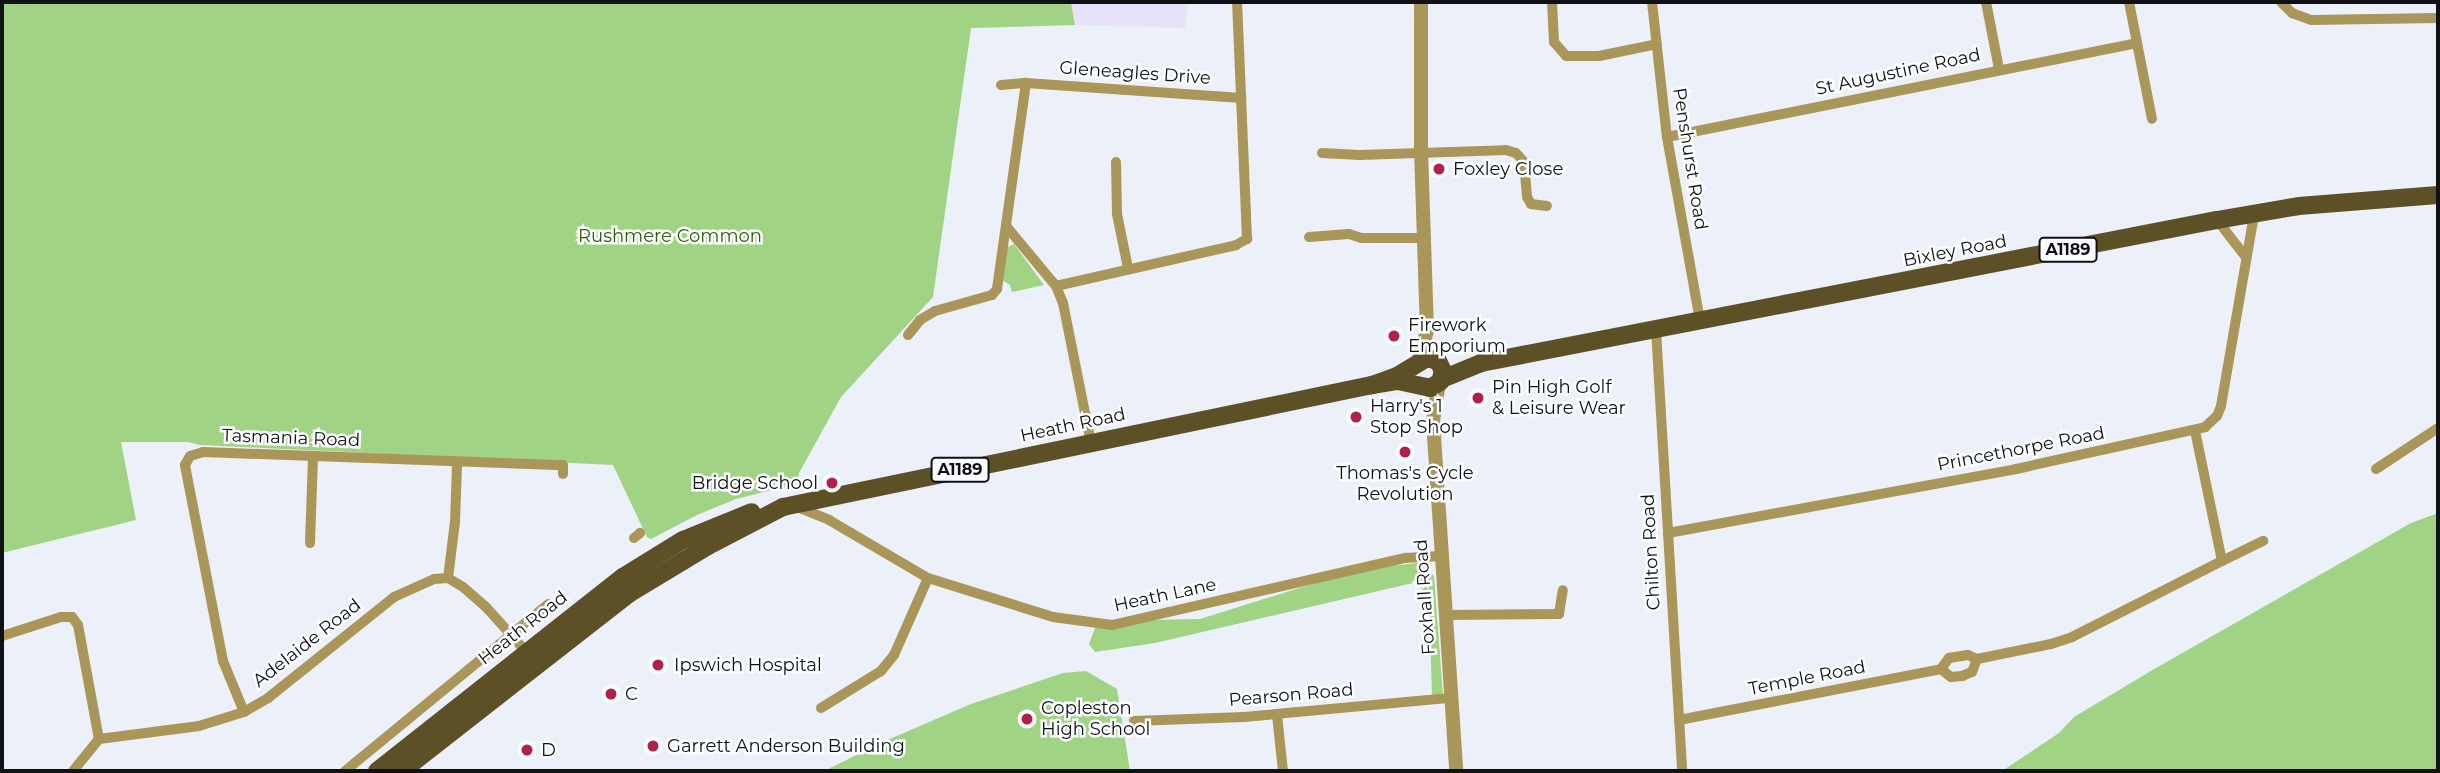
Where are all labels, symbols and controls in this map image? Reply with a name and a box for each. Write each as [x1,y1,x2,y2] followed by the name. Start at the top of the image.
[1814,44,1982,100] street label: St Augustine Road
[1059,57,1211,89] street label: Gleneagles Drive
[1668,86,1712,232] street label: Penshurst Road
[1453,158,1563,180] place label: Foxley Close
[1431,161,1447,177] marker: Foxley Close
[578,225,762,247] park label: Rushmere Common
[1901,230,2009,272] street label: Bixley Road
[2038,238,2098,262] road number: A1189
[1408,315,1506,358] place label: Firework Emporium
[1386,328,1402,344] marker: Firework Emporium
[1492,377,1626,420] place label: Pin High Golf & Leisure Wear
[1470,390,1486,406] marker: Pin High Golf & Leisure Wear
[1370,396,1463,438] place label: Harry's 1 Stop Shop
[1018,403,1128,447] street label: Heath Road
[1348,409,1364,425] marker: Harry's 1 Stop Shop
[1935,422,2107,476] street label: Princethorpe Road
[221,425,361,451] street label: Tasmania Road
[1397,444,1413,460] marker: Thomas's Cycle Revolution
[930,457,990,482] road number: A1189
[1336,463,1474,505] place label: Thomas's Cycle Revolution
[692,472,818,494] place label: Bridge School
[824,475,840,491] marker: Bridge School
[1637,493,1665,611] street label: Chilton Road
[1410,538,1440,656] street label: Foxhall Road
[1112,574,1218,616] street label: Heath Lane
[474,587,572,669] street label: Heath Road
[249,594,365,692] street label: Adelaide Road
[674,654,822,676] place label: Ipswich Hospital
[648,655,668,675] marker: Ipswich Hospital
[1747,656,1867,700] street label: Temple Road
[1228,679,1354,711] street label: Pearson Road
[625,683,638,705] place label: C
[603,686,619,702] marker: C
[1041,698,1150,740] place label: Copleston High School
[1019,711,1035,727] marker: Copleston High School
[667,735,905,757] place label: Garrett Anderson Building
[645,738,661,754] marker: Garrett Anderson Building
[541,739,556,761] place label: D
[519,742,535,758] marker: D

